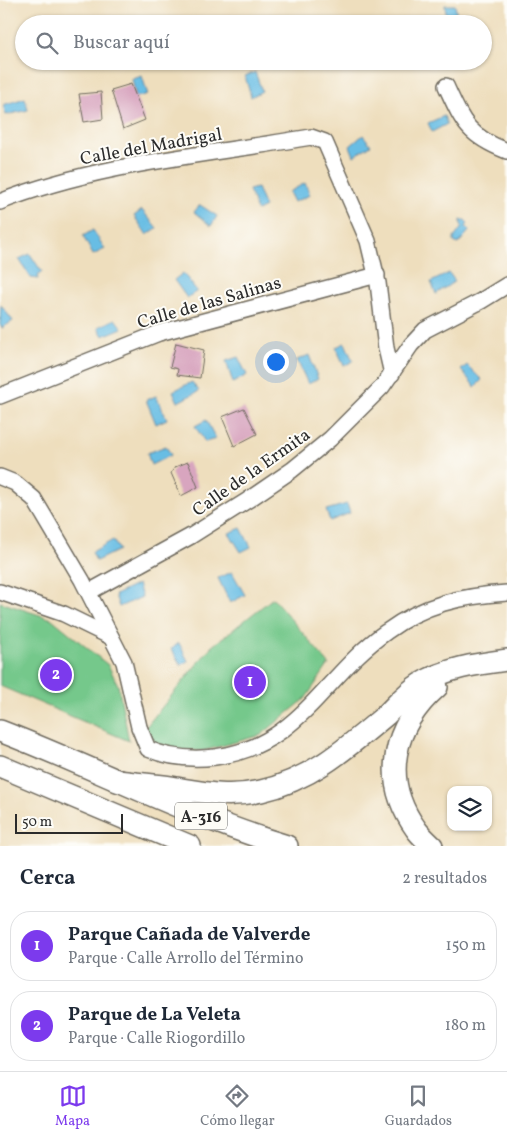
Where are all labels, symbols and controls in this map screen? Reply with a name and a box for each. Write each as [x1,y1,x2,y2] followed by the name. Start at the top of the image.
[15,15,492,70] search box
[33,29,61,57] icon: search
[73,30,170,56] text: Buscar aquí
[78,123,224,172] street label: Calle del Madrigal
[135,271,284,336] street label: Calle de las Salinas
[263,349,289,375] your location
[188,423,316,523] street label: Calle de la Ermita
[40,656,72,694] pin: 2
[234,663,266,701] pin: 1
[447,786,492,831] map controls
[447,786,492,831] button: layers
[175,802,227,829] road number: A-316
[15,811,122,834] scale bar
[22,813,52,832] text: 50 m
[20,864,75,893] text: Cerca
[402,868,487,890] text: 2 resultados
[68,922,310,948] text: Parque Cañada de Valverde
[34,935,40,957] text: 1
[445,935,486,957] text: 150 m
[68,948,303,970] text: Parque · Calle Arrollo del Término
[68,1002,241,1028] text: Parque de La Veleta
[33,1015,41,1037] text: 2
[445,1015,486,1037] text: 180 m
[68,1028,245,1050] text: Parque · Calle Riogordillo
[55,1082,90,1131] tab: Mapa
[200,1082,275,1131] tab: Cómo llegar
[385,1082,452,1131] tab: Guardados

